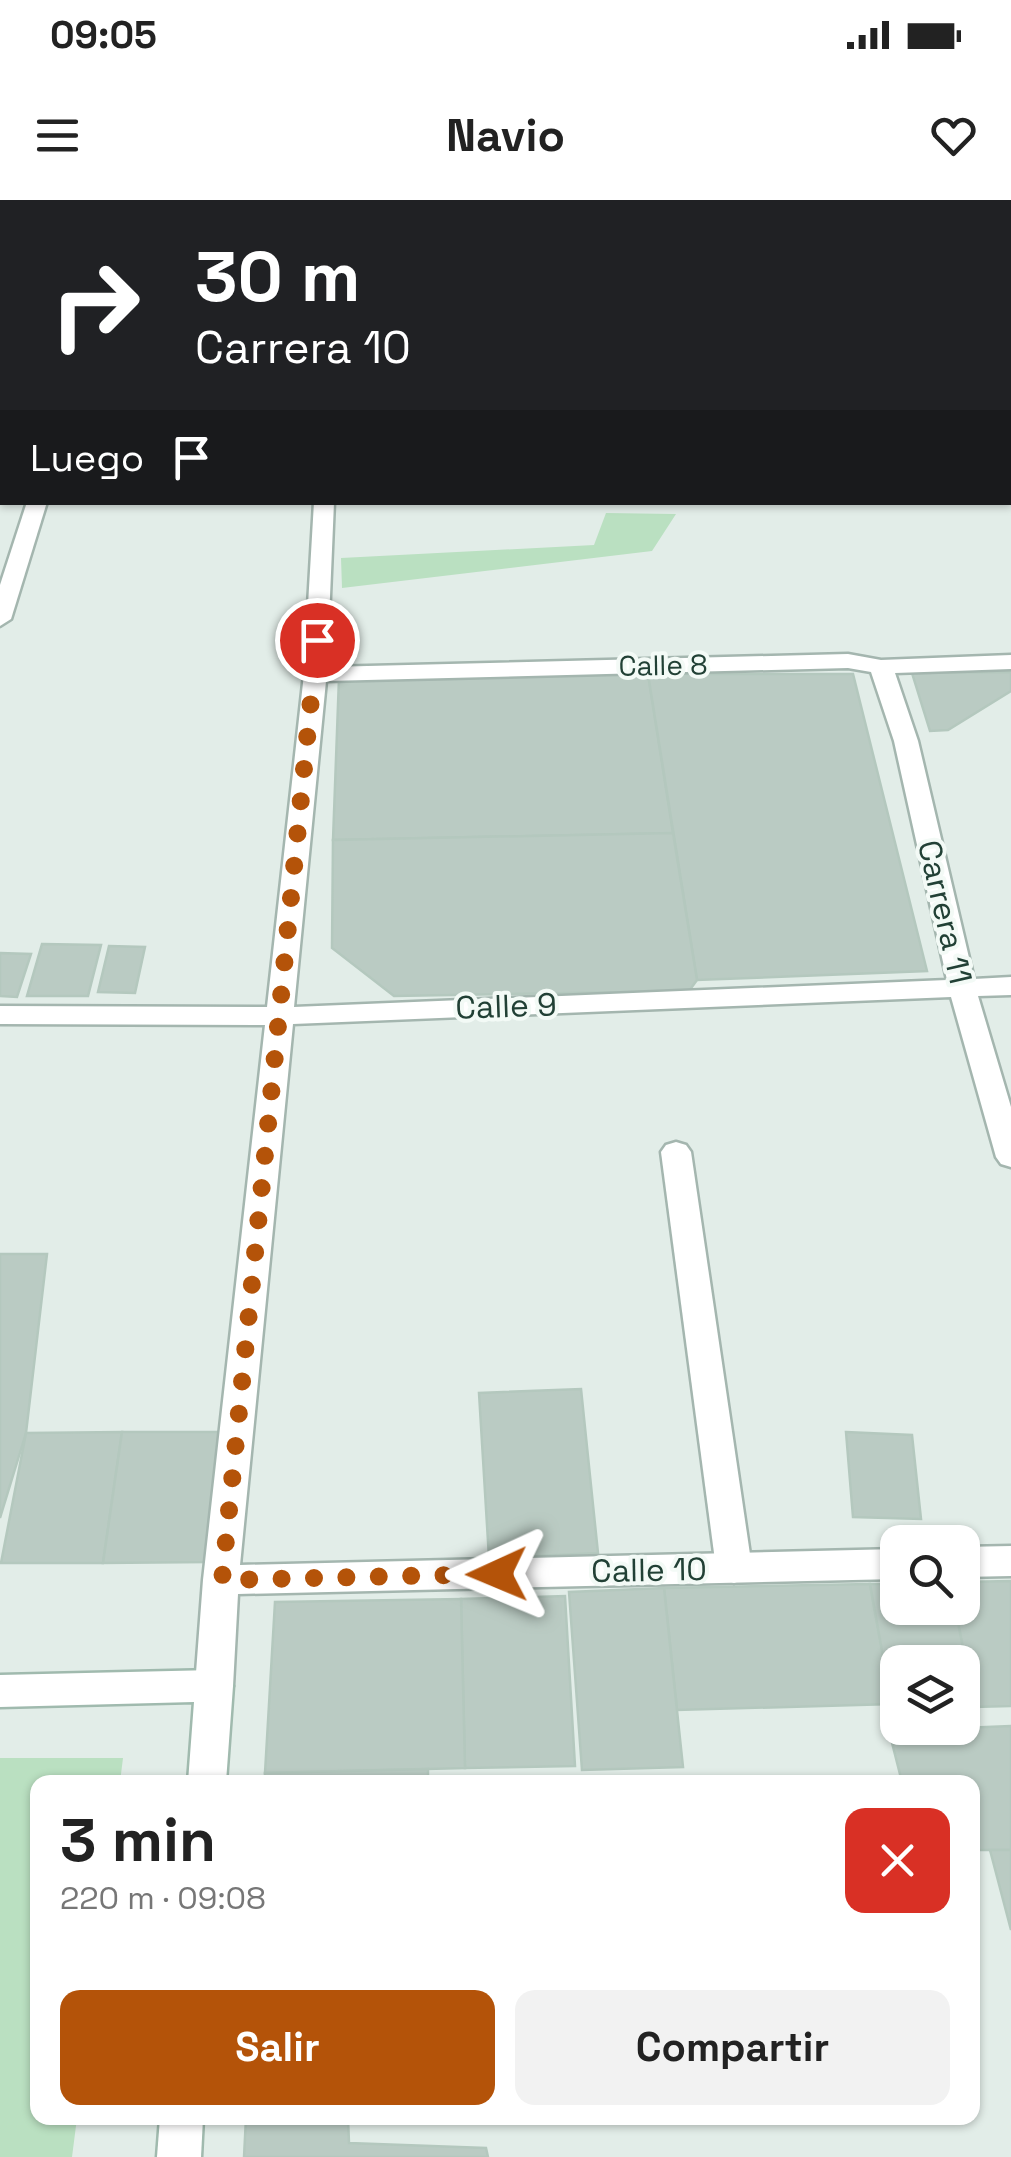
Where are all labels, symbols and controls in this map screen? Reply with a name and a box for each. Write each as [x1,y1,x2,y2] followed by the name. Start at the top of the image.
[50,11,157,59] text: 09:05
[446,107,565,164] text: Navio
[30,108,85,163] icon: menu
[926,108,981,163] icon: heart
[195,232,360,321] text: 30 m
[30,240,160,370] icon: right
[195,319,411,376] text: Carrera 10
[164,430,219,485] icon: arrive
[30,434,144,482] text: Luego
[275,598,360,683] pin
[290,613,345,668] icon: arrive
[618,646,708,684] street label: Calle 8
[909,836,981,988] street label: Carrera 11
[455,984,557,1028] street label: Calle 9
[445,1522,549,1626] position arrow
[880,1525,980,1745] map controls
[880,1525,980,1625] button: search
[591,1549,707,1591] street label: Calle 10
[880,1645,980,1745] button: layers
[60,1802,216,1879] text: 3 min
[845,1808,950,1913] button: close
[60,1878,266,1918] text: 220 m · 09:08
[60,1990,495,2105] button: Salir
[515,1990,950,2105] button: Compartir

